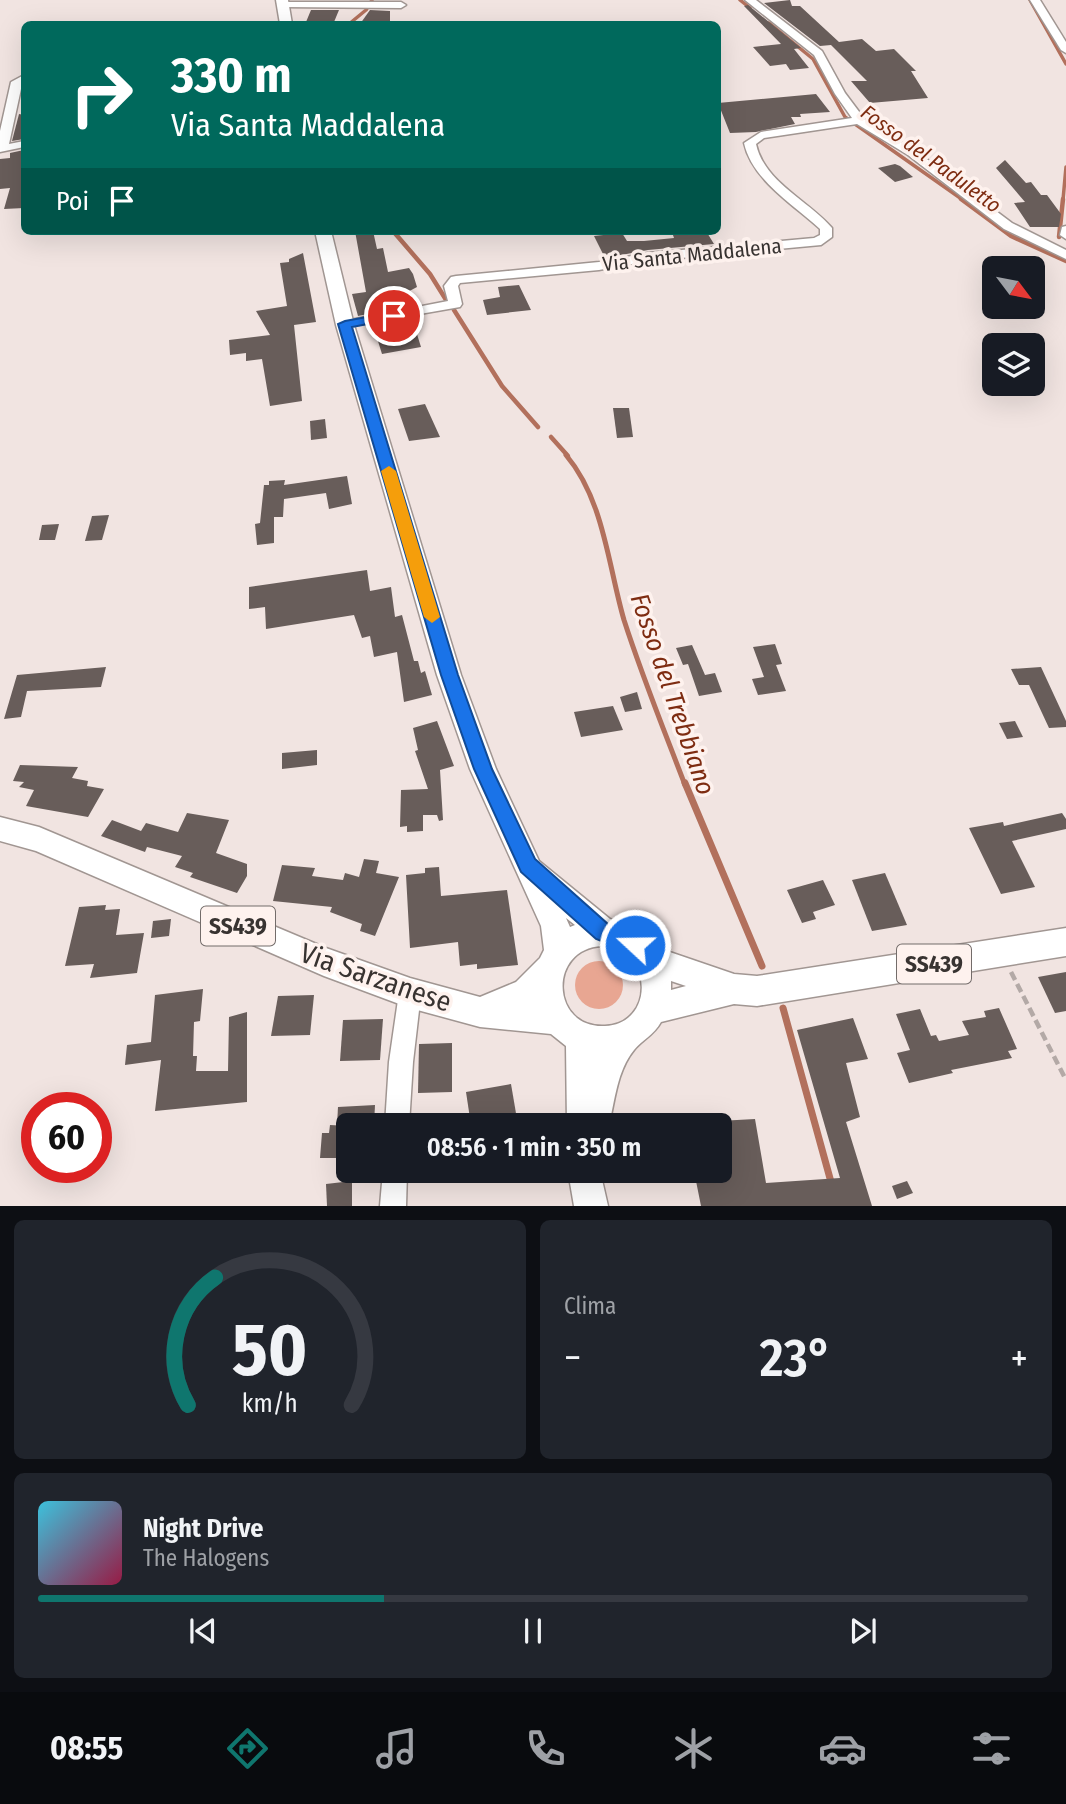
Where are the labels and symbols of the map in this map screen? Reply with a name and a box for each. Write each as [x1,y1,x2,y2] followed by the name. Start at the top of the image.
[856,99,1006,219] water label: Fosso del Paduletto
[601,233,783,277] street label: Via Santa Maddalena
[982,256,1045,318] north arrow
[364,286,424,346] pin
[624,589,721,799] water label: Fosso del Trebbiano
[201,906,275,945] road number: SS439
[598,908,672,982] position arrow
[296,936,456,1019] street label: Via Sarzanese
[897,945,971,984] road number: SS439
[21,1092,112,1183] speed limit sign: 60

